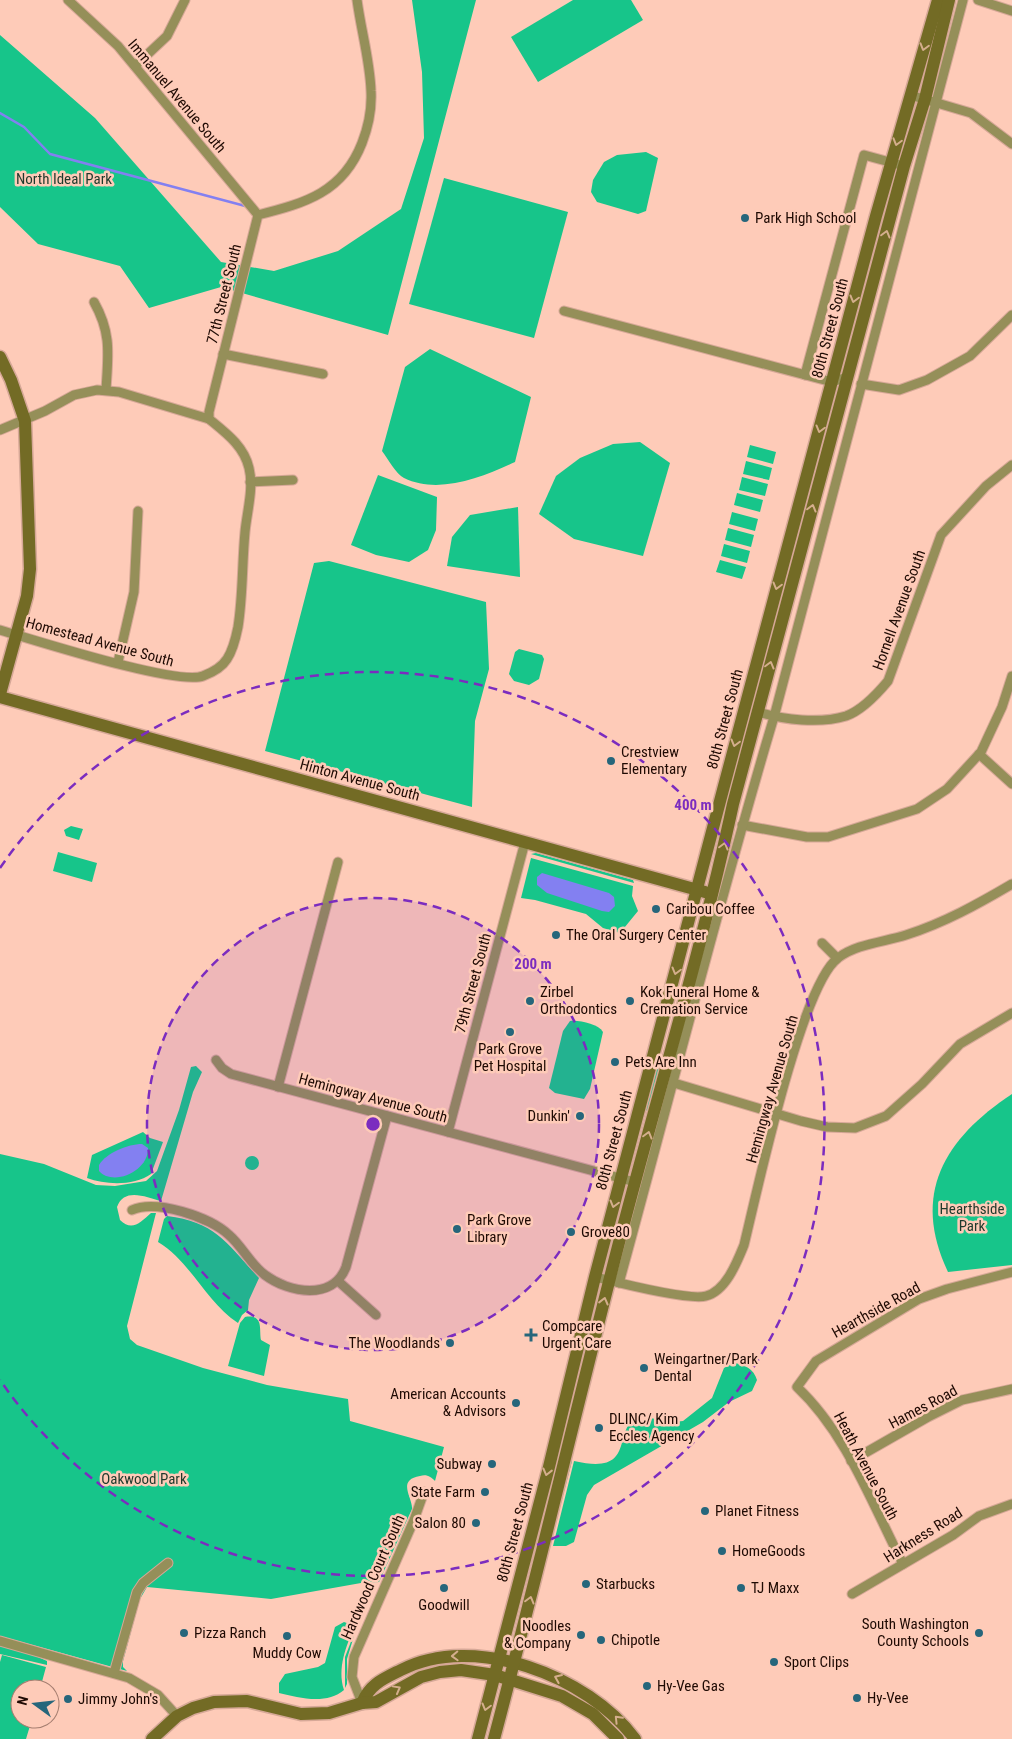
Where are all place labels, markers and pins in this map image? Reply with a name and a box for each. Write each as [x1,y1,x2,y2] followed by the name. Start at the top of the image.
[755,209,856,227] place label: Park High School
[739,212,751,224] marker: Park High School
[621,743,687,778] place label: Crestview Elementary
[605,755,617,767] marker: Crestview Elementary
[666,900,755,918] place label: Caribou Coffee
[650,903,662,915] marker: Caribou Coffee
[566,926,706,944] place label: The Oral Surgery Center
[550,929,562,941] marker: The Oral Surgery Center
[540,983,617,1018] place label: Zirbel Orthodontics
[640,983,760,1018] place label: Kok Funeral Home & Cremation Service
[524,995,536,1007] marker: Zirbel Orthodontics
[624,995,636,1007] marker: Kok Funeral Home & Cremation Service
[504,1026,516,1038] marker: Park Grove Pet Hospital
[474,1040,546,1075] place label: Park Grove Pet Hospital
[625,1053,697,1071] place label: Pets Are Inn
[609,1056,621,1068] marker: Pets Are Inn
[528,1107,570,1125] place label: Dunkin'
[574,1110,586,1122] marker: Dunkin'
[364,1115,382,1133] centre of rings
[467,1211,531,1246] place label: Park Grove Library
[451,1223,463,1235] marker: Park Grove Library
[581,1223,630,1241] place label: Grove80
[565,1226,577,1238] marker: Grove80
[542,1317,612,1352] place label: Compcare Urgent Care
[524,1328,538,1342] marker: Compcare Urgent Care
[349,1334,440,1352] place label: The Woodlands
[444,1337,456,1349] marker: The Woodlands
[654,1350,758,1385] place label: Weingartner/Park Dental
[638,1362,650,1374] marker: Weingartner/Park Dental
[390,1385,506,1420] place label: American Accounts & Advisors
[510,1397,522,1409] marker: American Accounts & Advisors
[609,1410,694,1445] place label: DLINC/ Kim Eccles Agency
[593,1422,605,1434] marker: DLINC/ Kim Eccles Agency
[437,1455,482,1473] place label: Subway
[486,1458,498,1470] marker: Subway
[411,1483,475,1501] place label: State Farm
[479,1486,491,1498] marker: State Farm
[715,1502,799,1520] place label: Planet Fitness
[699,1505,711,1517] marker: Planet Fitness
[415,1514,466,1532] place label: Salon 80
[470,1517,482,1529] marker: Salon 80
[732,1542,806,1560] place label: HomeGoods
[716,1545,728,1557] marker: HomeGoods
[596,1575,655,1593] place label: Starbucks
[580,1578,592,1590] marker: Starbucks
[751,1579,800,1597] place label: TJ Maxx
[438,1582,450,1594] marker: Goodwill
[735,1582,747,1594] marker: TJ Maxx
[418,1596,470,1614] place label: Goodwill
[862,1615,969,1650] place label: South Washington County Schools
[504,1617,571,1652] place label: Noodles & Company
[194,1624,266,1642] place label: Pizza Ranch
[178,1627,190,1639] marker: Pizza Ranch
[973,1627,985,1639] marker: South Washington County Schools
[575,1629,587,1641] marker: Noodles & Company
[281,1630,293,1642] marker: Muddy Cow
[611,1631,660,1649] place label: Chipotle
[595,1634,607,1646] marker: Chipotle
[253,1644,322,1662] place label: Muddy Cow
[784,1653,849,1671] place label: Sport Clips
[768,1656,780,1668] marker: Sport Clips
[657,1677,725,1695] place label: Hy-Vee Gas
[641,1680,653,1692] marker: Hy-Vee Gas
[867,1689,908,1707] place label: Hy-Vee
[78,1690,159,1708] place label: Jimmy John's
[851,1692,863,1704] marker: Hy-Vee
[62,1693,74,1705] marker: Jimmy John's

